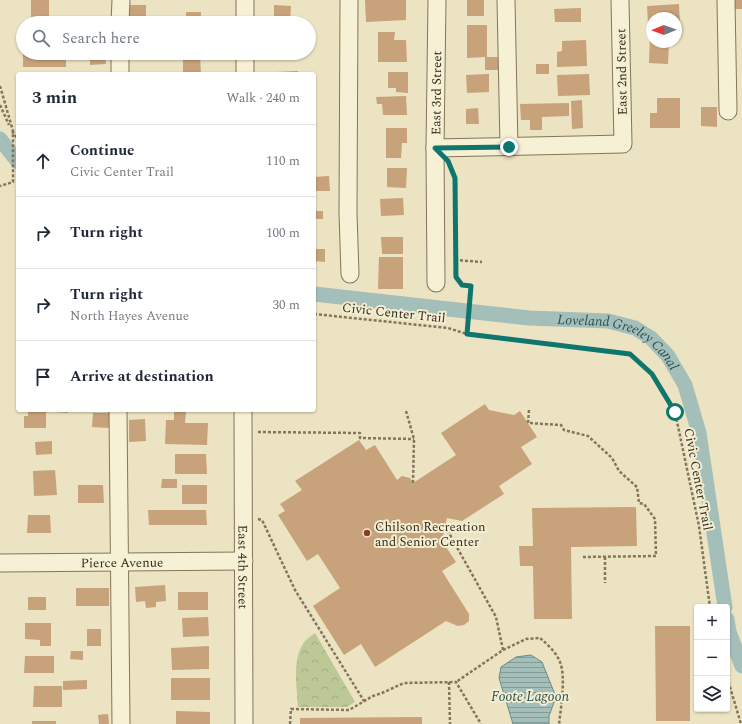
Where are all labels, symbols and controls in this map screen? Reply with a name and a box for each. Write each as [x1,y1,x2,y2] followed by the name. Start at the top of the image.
[646,12,682,48] north arrow
[16,16,316,60] search box
[30,27,52,49] icon: search
[62,27,140,50] text: Search here
[611,28,633,116] street label: East 2nd Street
[426,50,447,135] street label: East 3rd Street
[32,85,77,111] text: 3 min
[226,88,300,108] text: Walk · 240 m
[500,138,518,156] route end
[70,139,135,162] text: Continue
[32,150,54,172] icon: ahead
[266,151,300,171] text: 110 m
[70,162,174,182] text: Civic Center Trail
[70,221,143,244] text: Turn right
[32,222,54,244] icon: right
[266,223,300,243] text: 100 m
[70,283,143,306] text: Turn right
[32,294,54,316] icon: right
[273,295,300,315] text: 30 m
[341,298,447,328] street label: Civic Center Trail
[70,306,189,326] text: North Hayes Avenue
[557,309,684,374] water label: Loveland Greeley Canal
[70,365,214,388] text: Arrive at destination
[32,366,54,388] icon: arrive
[666,403,684,421] route start
[678,426,718,532] street label: Civic Center Trail
[375,517,486,552] place label: Chilson Recreation and Senior Center
[232,525,253,610] street label: East 4th Street
[362,528,372,538] marker: Chilson Recreation and Senior Center
[81,553,163,573] street label: Pierce Avenue
[694,604,730,712] map controls
[694,604,730,640] button: +
[694,640,730,676] button: −
[694,676,730,712] button: layers
[491,686,570,707] water label: Foote Lagoon

